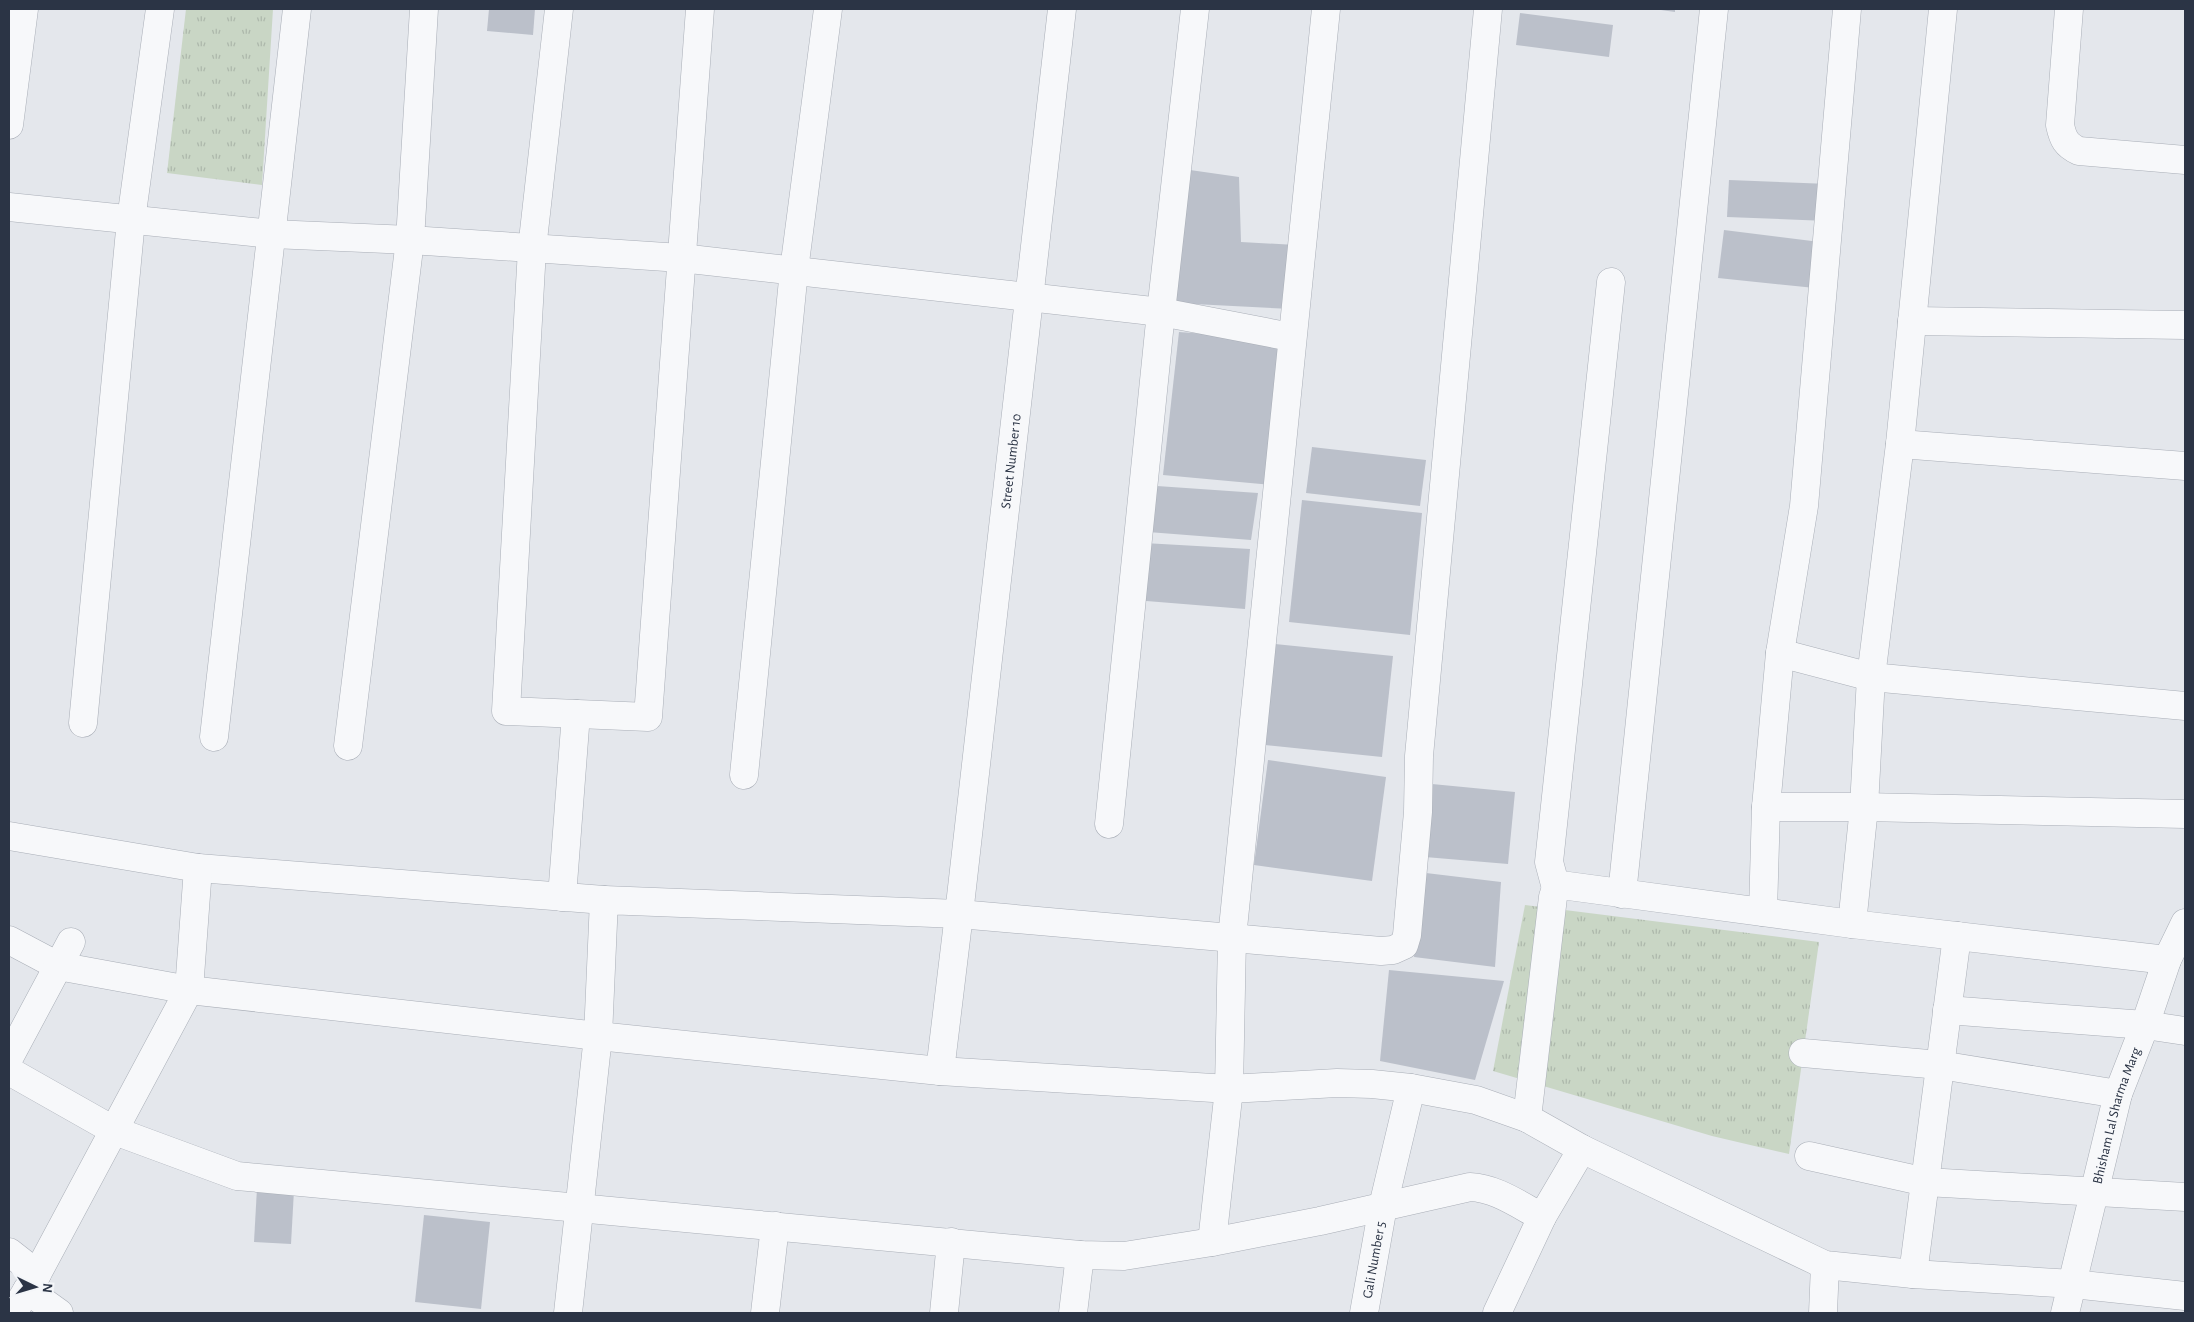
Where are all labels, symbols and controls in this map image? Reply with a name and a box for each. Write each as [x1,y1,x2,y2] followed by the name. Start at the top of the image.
[999,413,1024,510] street label: Street Number 10
[2090,1045,2144,1186] street label: Bhisham Lal Sharma Marg
[1361,1220,1388,1300] street label: Gali Number 5
[10,1262,60,1312] north arrow
[40,1283,54,1294] text: N

